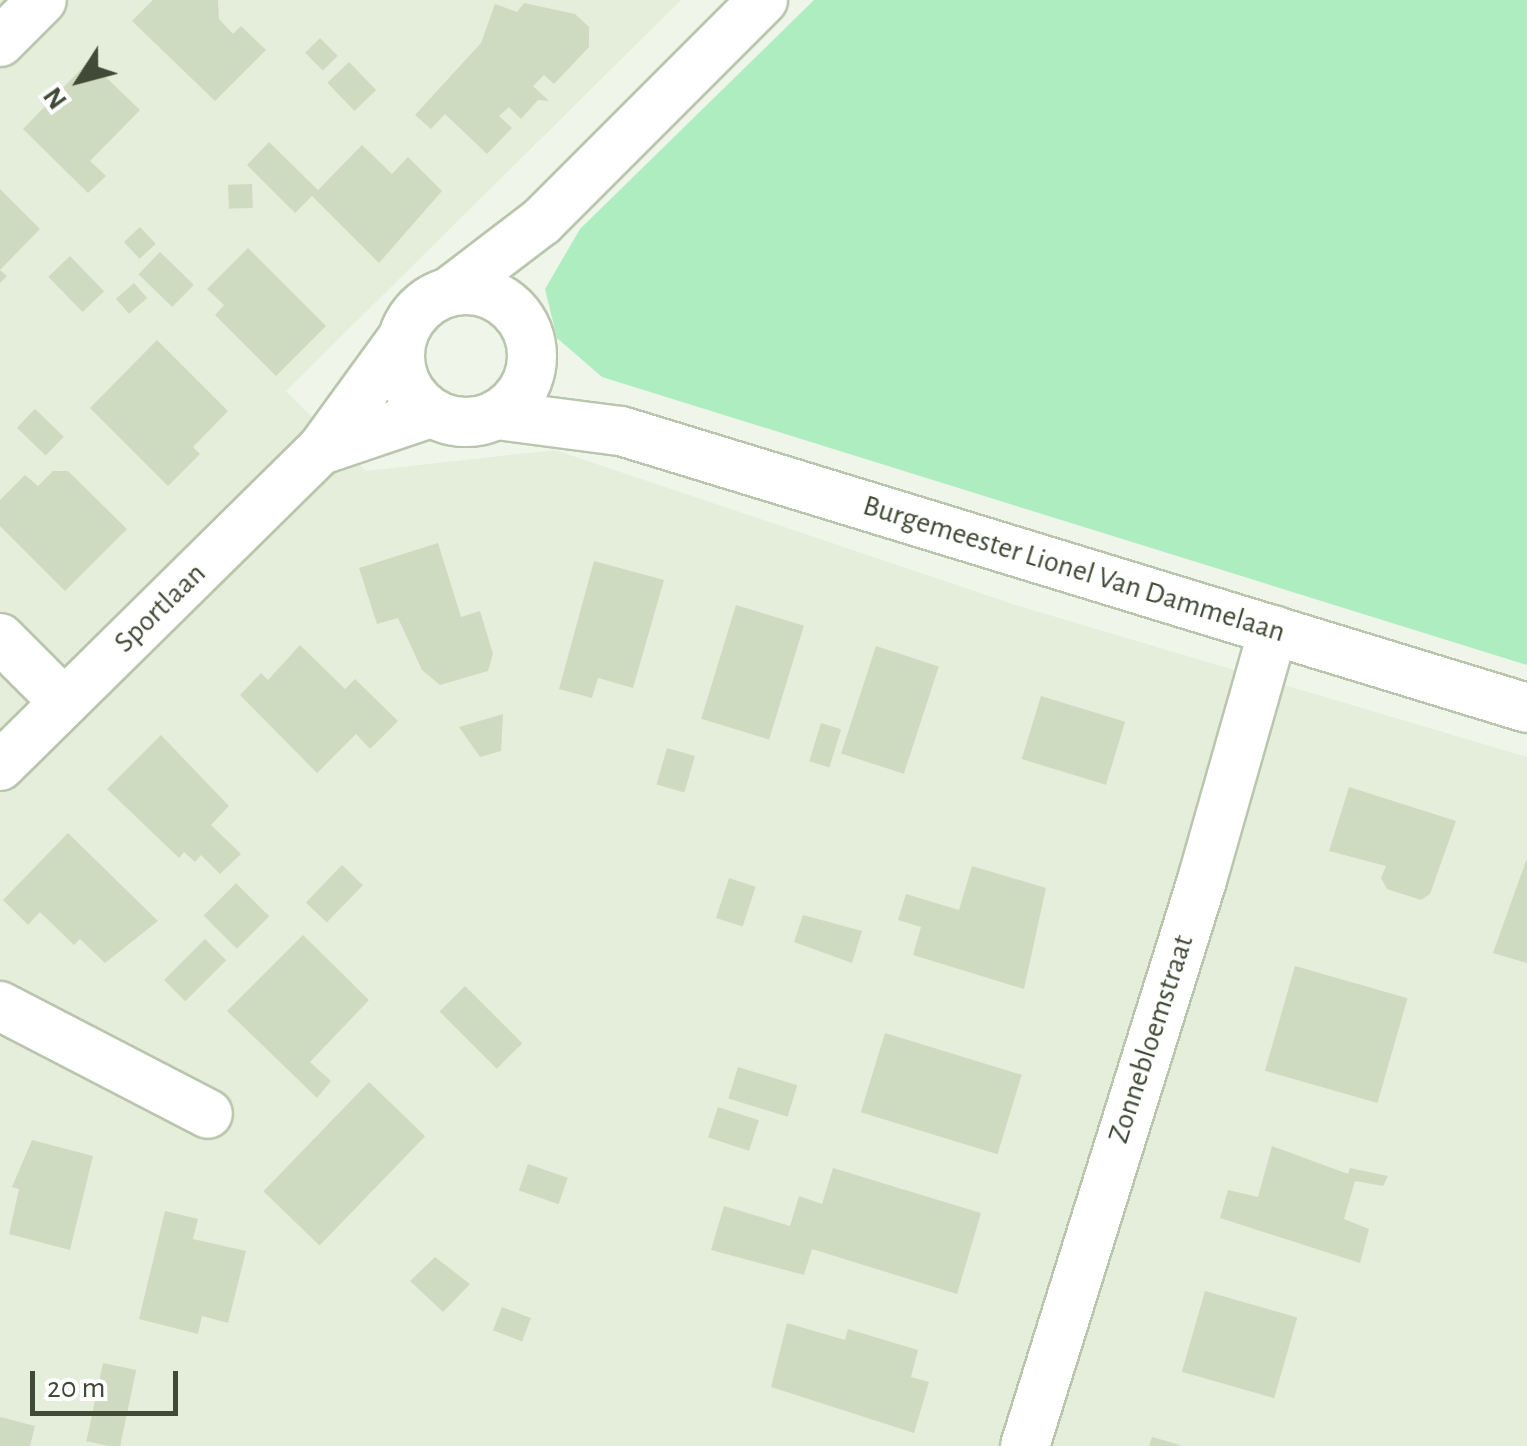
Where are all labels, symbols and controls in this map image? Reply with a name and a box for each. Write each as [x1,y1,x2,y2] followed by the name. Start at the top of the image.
[30,30,130,130] north arrow
[39,82,73,114] text: N
[859,488,1289,650] street label: Burgemeester Lionel Van Dammelaan
[107,556,213,660] street label: Sportlaan
[1100,930,1202,1148] street label: Zonnebloemstraat
[35,1351,182,1413] scale bar
[47,1373,105,1403] text: 20 m

